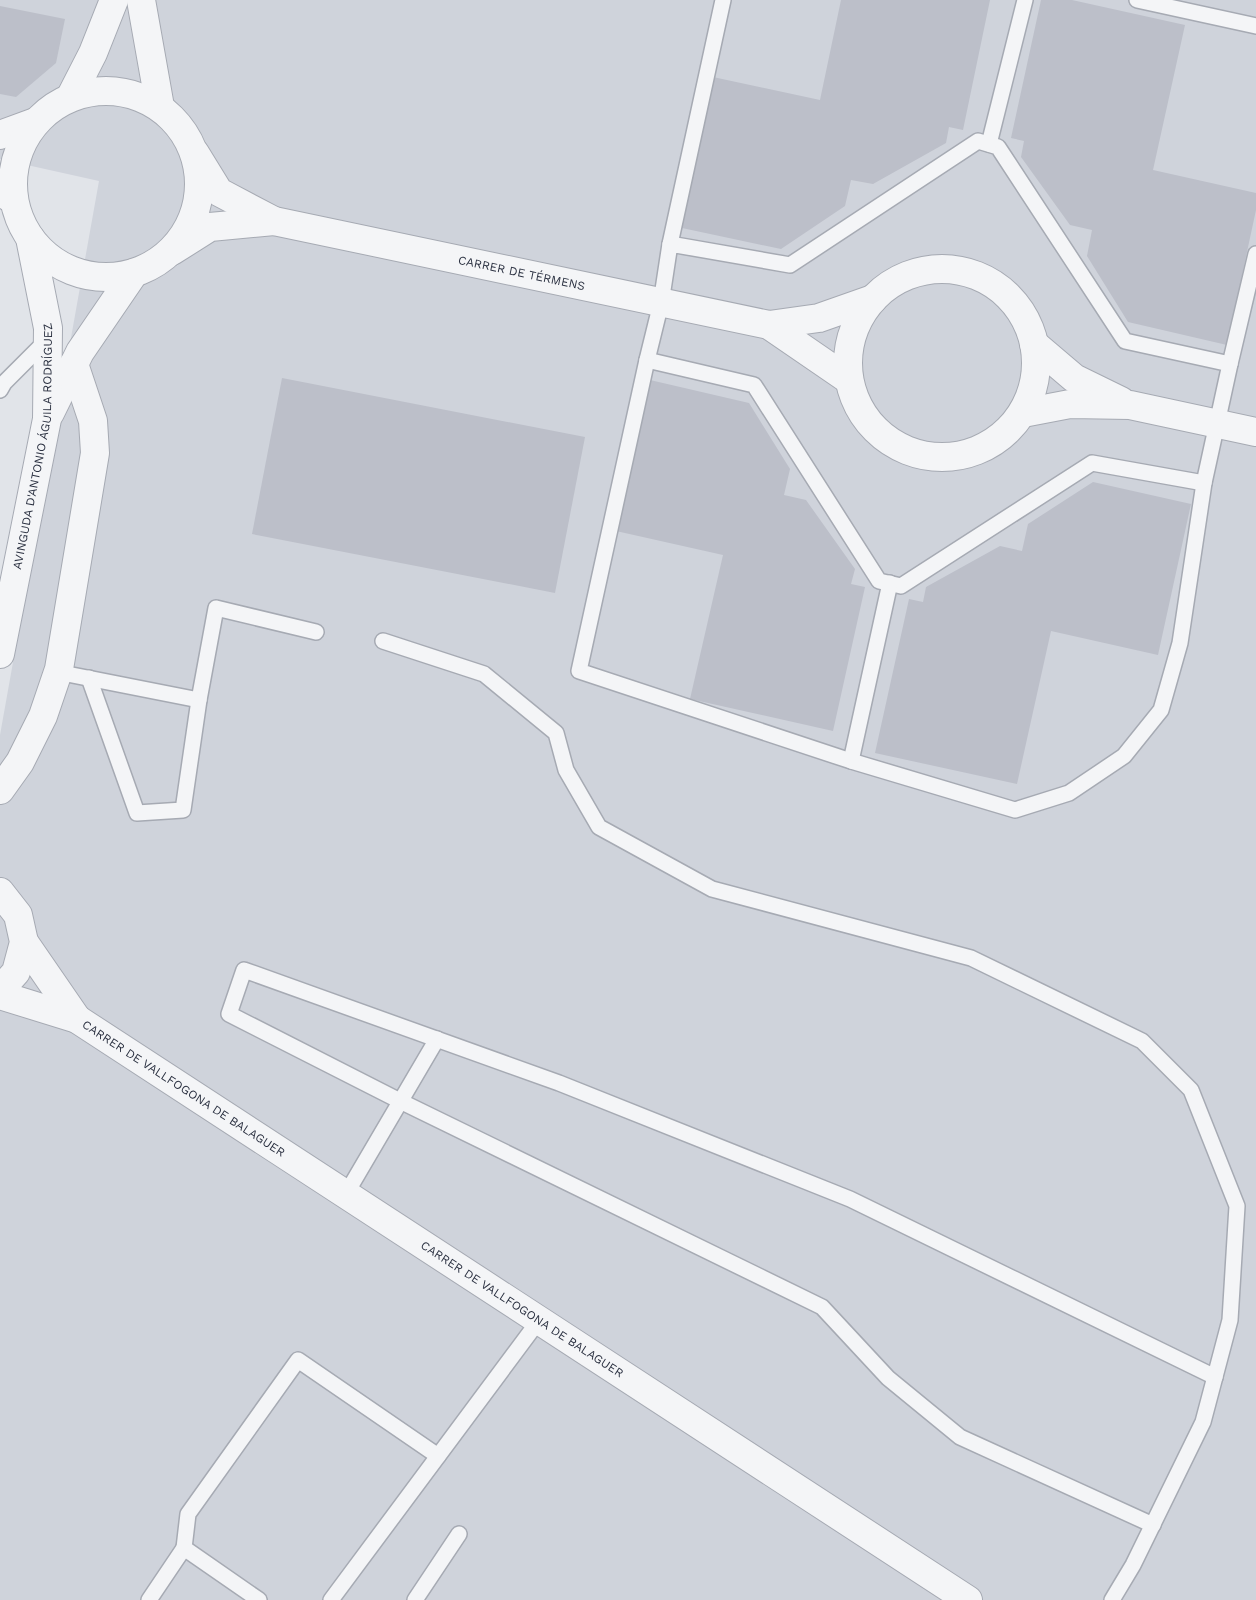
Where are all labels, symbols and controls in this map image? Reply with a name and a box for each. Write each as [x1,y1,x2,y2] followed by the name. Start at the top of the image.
[457,253,586,293] street label: CARRER DE TÉRMENS
[10,322,55,571] street label: AVINGUDA D'ANTONIO ÁGUILA RODRÍGUEZ
[80,1017,288,1160] street label: CARRER DE VALLFOGONA DE BALAGUER
[418,1238,626,1380] street label: CARRER DE VALLFOGONA DE BALAGUER

